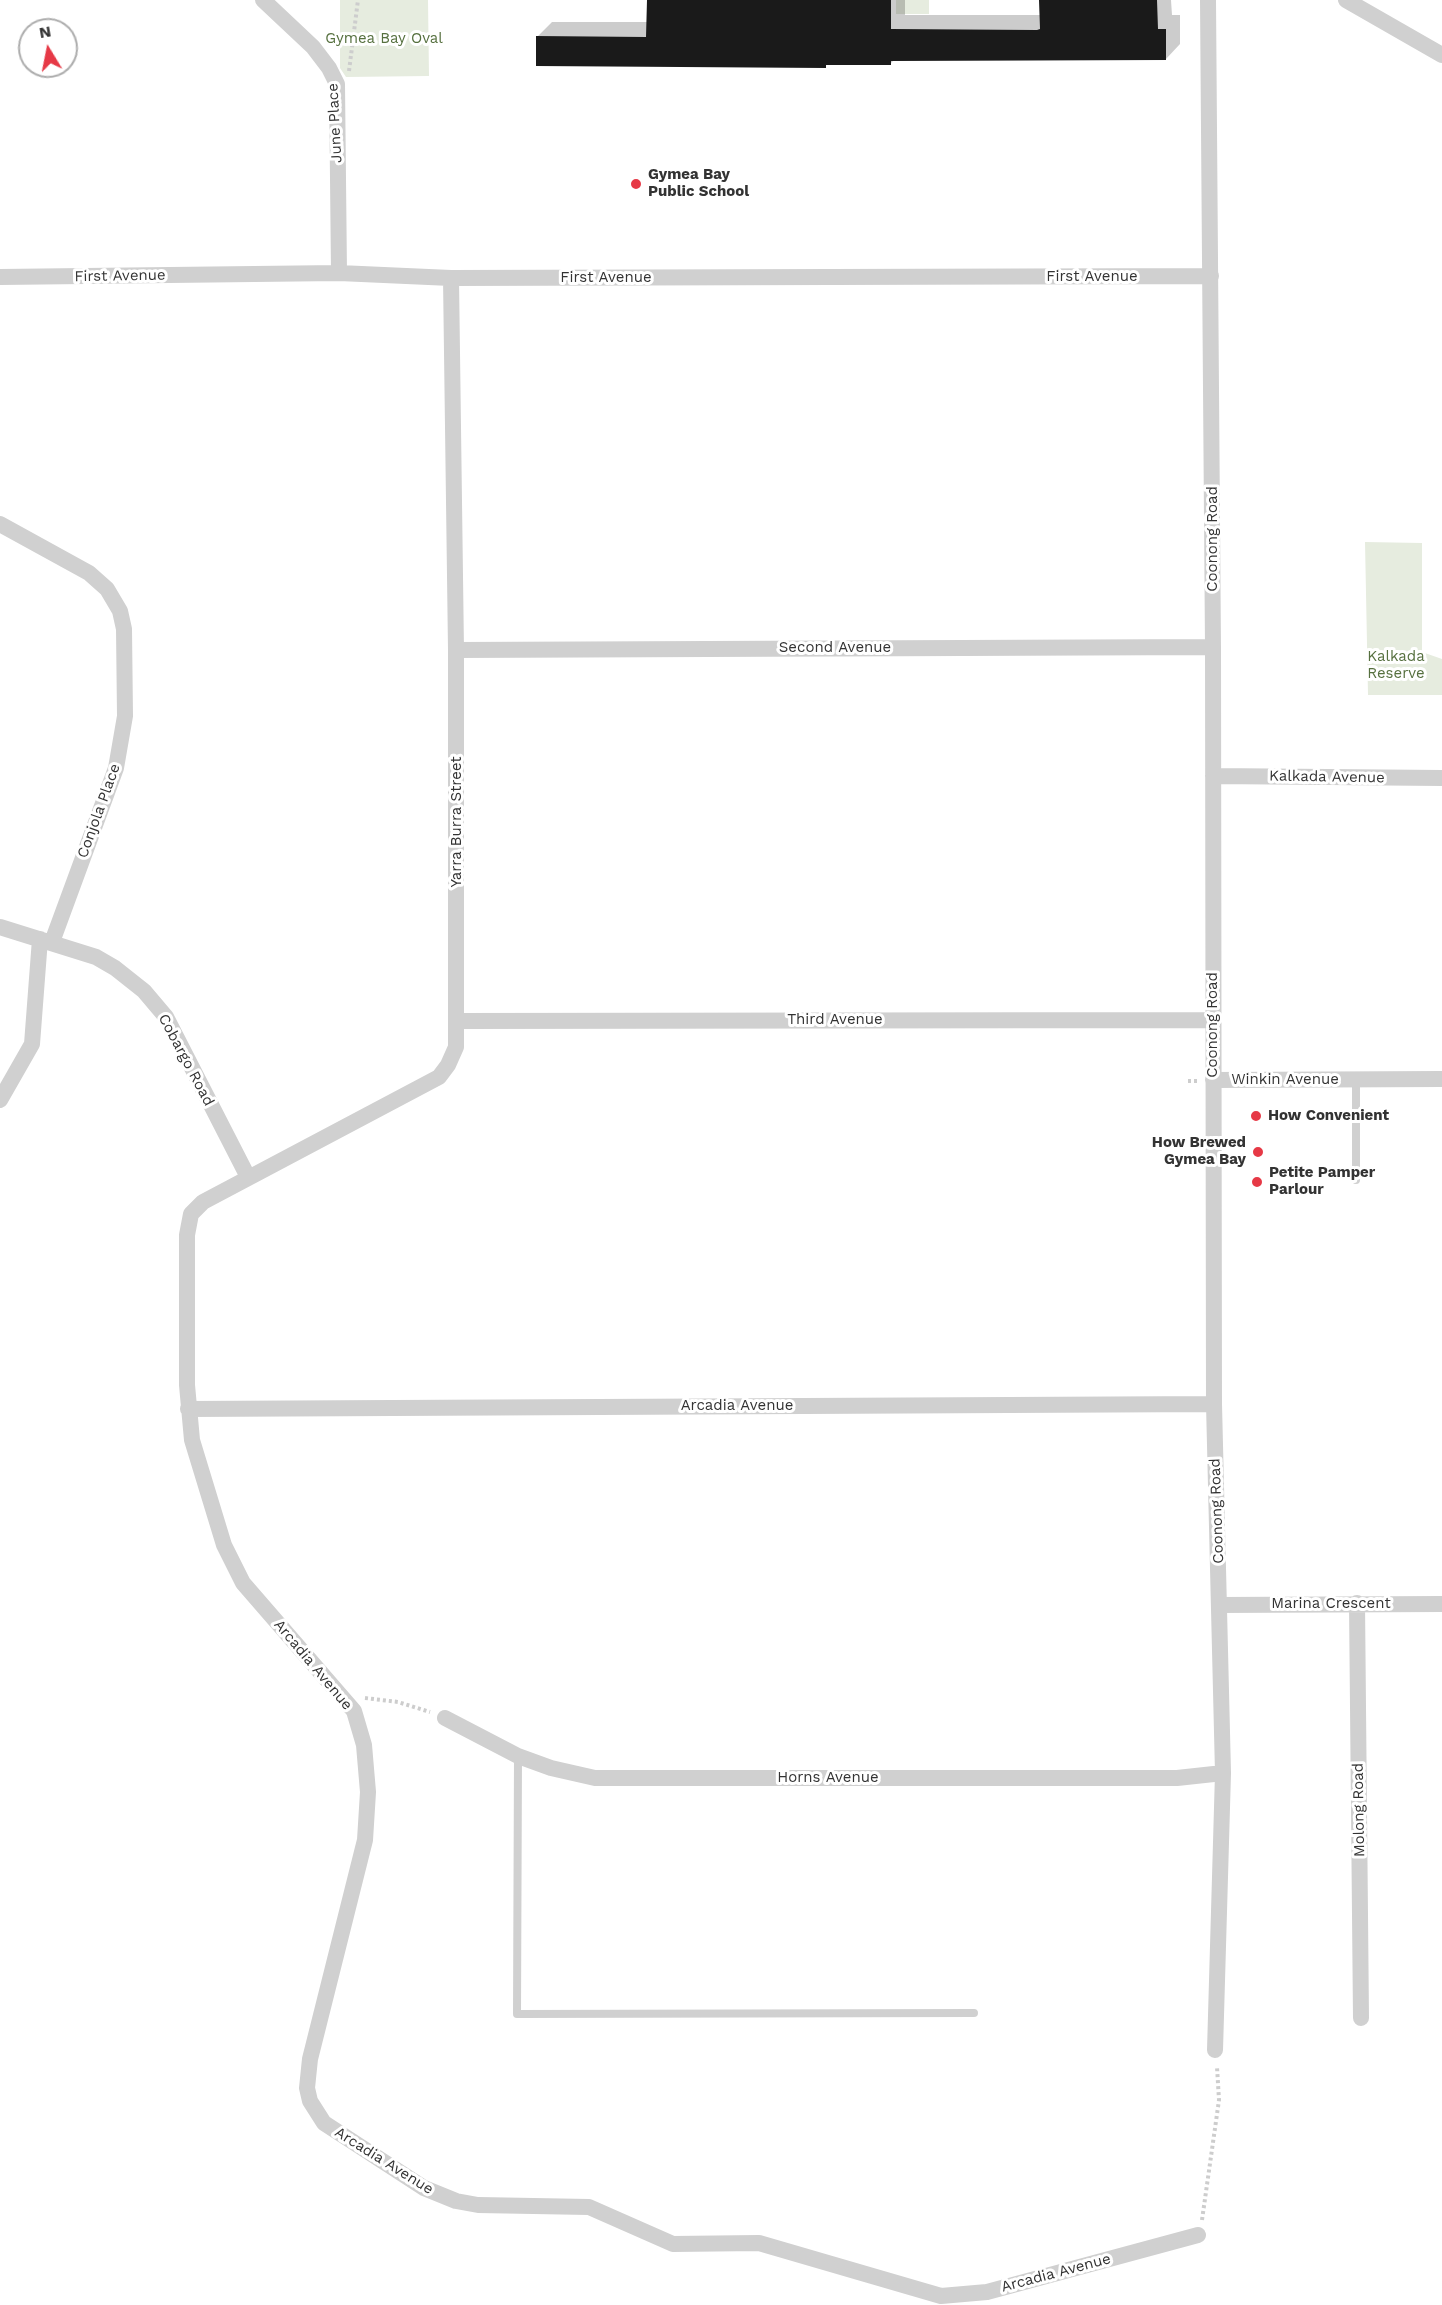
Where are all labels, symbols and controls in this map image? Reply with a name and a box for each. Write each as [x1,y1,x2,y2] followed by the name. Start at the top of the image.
[18,18,78,78] north arrow
[38,21,53,42] text: N
[325,30,443,48] park label: Gymea Bay Oval
[324,83,346,163] street label: June Place
[648,166,749,201] place label: Gymea Bay Public School
[629,177,643,191] marker: Gymea Bay Public School
[74,266,166,286] street label: First Avenue
[1046,268,1138,286] street label: First Avenue
[560,269,652,287] street label: First Avenue
[1204,486,1222,592] street label: Coonong Road
[779,639,891,657] street label: Second Avenue
[1367,648,1425,683] park label: Kalkada Reserve
[448,756,466,888] street label: Yarra Burra Street
[74,761,124,861] street label: Conjola Place
[1269,767,1385,787] street label: Kalkada Avenue
[1204,972,1222,1078] street label: Coonong Road
[154,1011,218,1109] street label: Cobargo Road
[787,1011,883,1029] street label: Third Avenue
[1231,1071,1339,1089] street label: Winkin Avenue
[1268,1107,1389,1125] place label: How Convenient
[1249,1109,1263,1123] marker: How Convenient
[1152,1134,1246,1169] place label: How Brewed Gymea Bay
[1251,1145,1265,1159] marker: How Brewed Gymea Bay
[1269,1164,1375,1199] place label: Petite Pamper Parlour
[1250,1175,1264,1189] marker: Petite Pamper Parlour
[681,1397,793,1415] street label: Arcadia Avenue
[1206,1458,1228,1564] street label: Coonong Road
[1271,1595,1391,1613] street label: Marina Crescent
[270,1616,356,1714] street label: Arcadia Avenue
[1349,1763,1369,1857] street label: Molong Road
[777,1769,879,1787] street label: Horns Avenue
[331,2124,437,2198] street label: Arcadia Avenue
[999,2250,1113,2296] street label: Arcadia Avenue

